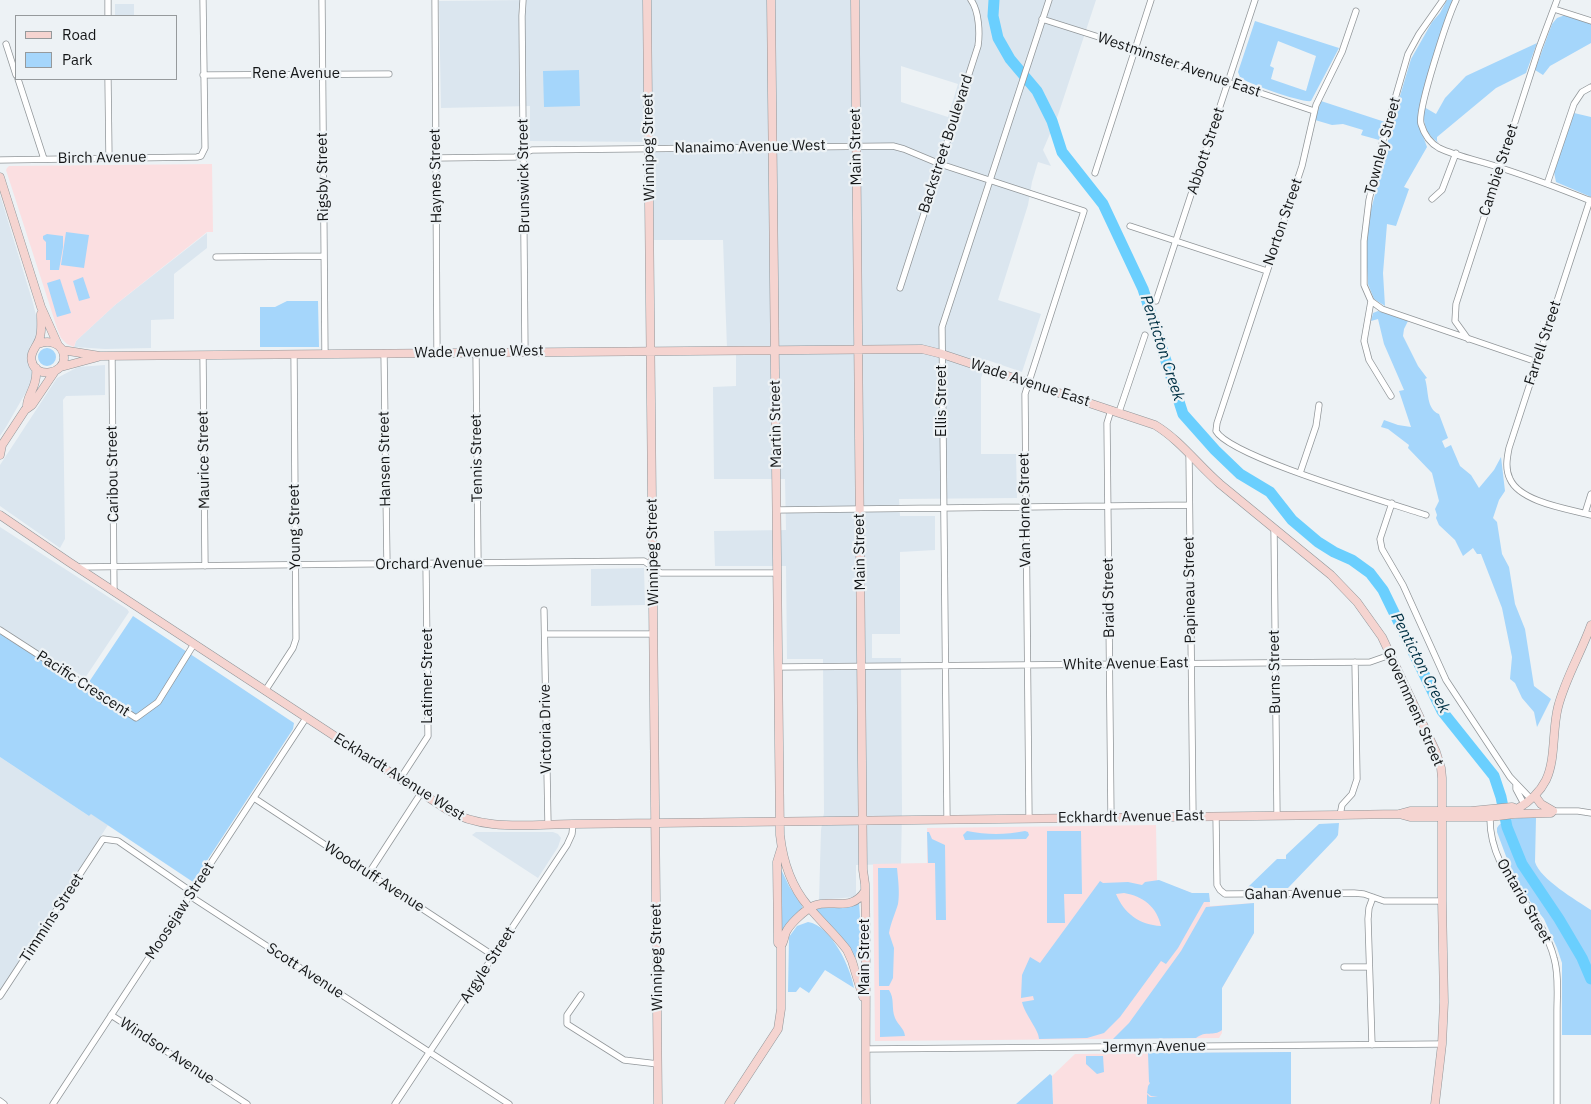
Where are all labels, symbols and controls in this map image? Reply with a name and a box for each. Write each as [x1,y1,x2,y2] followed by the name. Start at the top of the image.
[15,15,178,80] legend
[62,25,97,44] text: Road
[1095,29,1263,101] street label: Westminster Avenue East
[62,50,92,69] text: Park
[252,65,340,83] street label: Rene Avenue
[915,72,977,216] street label: Backstreet Boulevard
[639,93,659,201] street label: Winnipeg Street
[1361,95,1405,197] street label: Townley Street
[1183,105,1229,197] street label: Abbott Street
[846,108,866,186] street label: Main Street
[514,118,534,234] street label: Brunswick Street
[1476,122,1522,218] street label: Cambie Street
[426,128,446,224] street label: Haynes Street
[313,132,333,222] street label: Rigsby Street
[674,137,826,157] street label: Nanaimo Avenue West
[58,148,146,168] street label: Birch Avenue
[1260,176,1306,268] street label: Norton Street
[1136,293,1188,403] water label: Penticton Creek
[1521,298,1565,388] street label: Farrell Street
[414,342,544,362] street label: Wade Avenue West
[968,355,1092,411] street label: Wade Avenue East
[933,365,951,437] street label: Ellis Street
[766,380,786,468] street label: Martin Street
[194,411,214,509] street label: Maurice Street
[375,411,395,507] street label: Hansen Street
[467,414,487,502] street label: Tennis Street
[103,425,123,523] street label: Caribou Street
[1015,452,1035,568] street label: Van Horne Street
[285,484,305,570] street label: Young Street
[643,498,663,606] street label: Winnipeg Street
[850,513,870,591] street label: Main Street
[1180,536,1200,644] street label: Papineau Street
[375,554,483,574] street label: Orchard Avenue
[1099,558,1119,638] street label: Braid Street
[1386,610,1454,716] water label: Penticton Creek
[419,628,437,724] street label: Latimer Street
[1265,630,1285,714] street label: Burns Street
[1379,645,1447,769] street label: Government Street
[33,647,133,721] street label: Pacific Crescent
[1063,654,1189,674] street label: White Avenue East
[536,684,556,774] street label: Victoria Drive
[330,729,468,825] street label: Eckhardt Avenue West
[1058,807,1204,827] street label: Eckhardt Avenue East
[320,838,428,916] street label: Woodruff Avenue
[1493,855,1555,947] street label: Ontario Street
[142,859,218,963] street label: Moosejaw Street
[16,870,88,966] street label: Timmins Street
[1244,884,1342,904] street label: Gahan Avenue
[647,903,667,1011] street label: Winnipeg Street
[856,918,874,996] street label: Main Street
[457,924,519,1006] street label: Argyle Street
[263,939,347,1003] street label: Scott Avenue
[116,1014,218,1088] street label: Windsor Avenue
[1102,1037,1206,1057] street label: Jermyn Avenue

